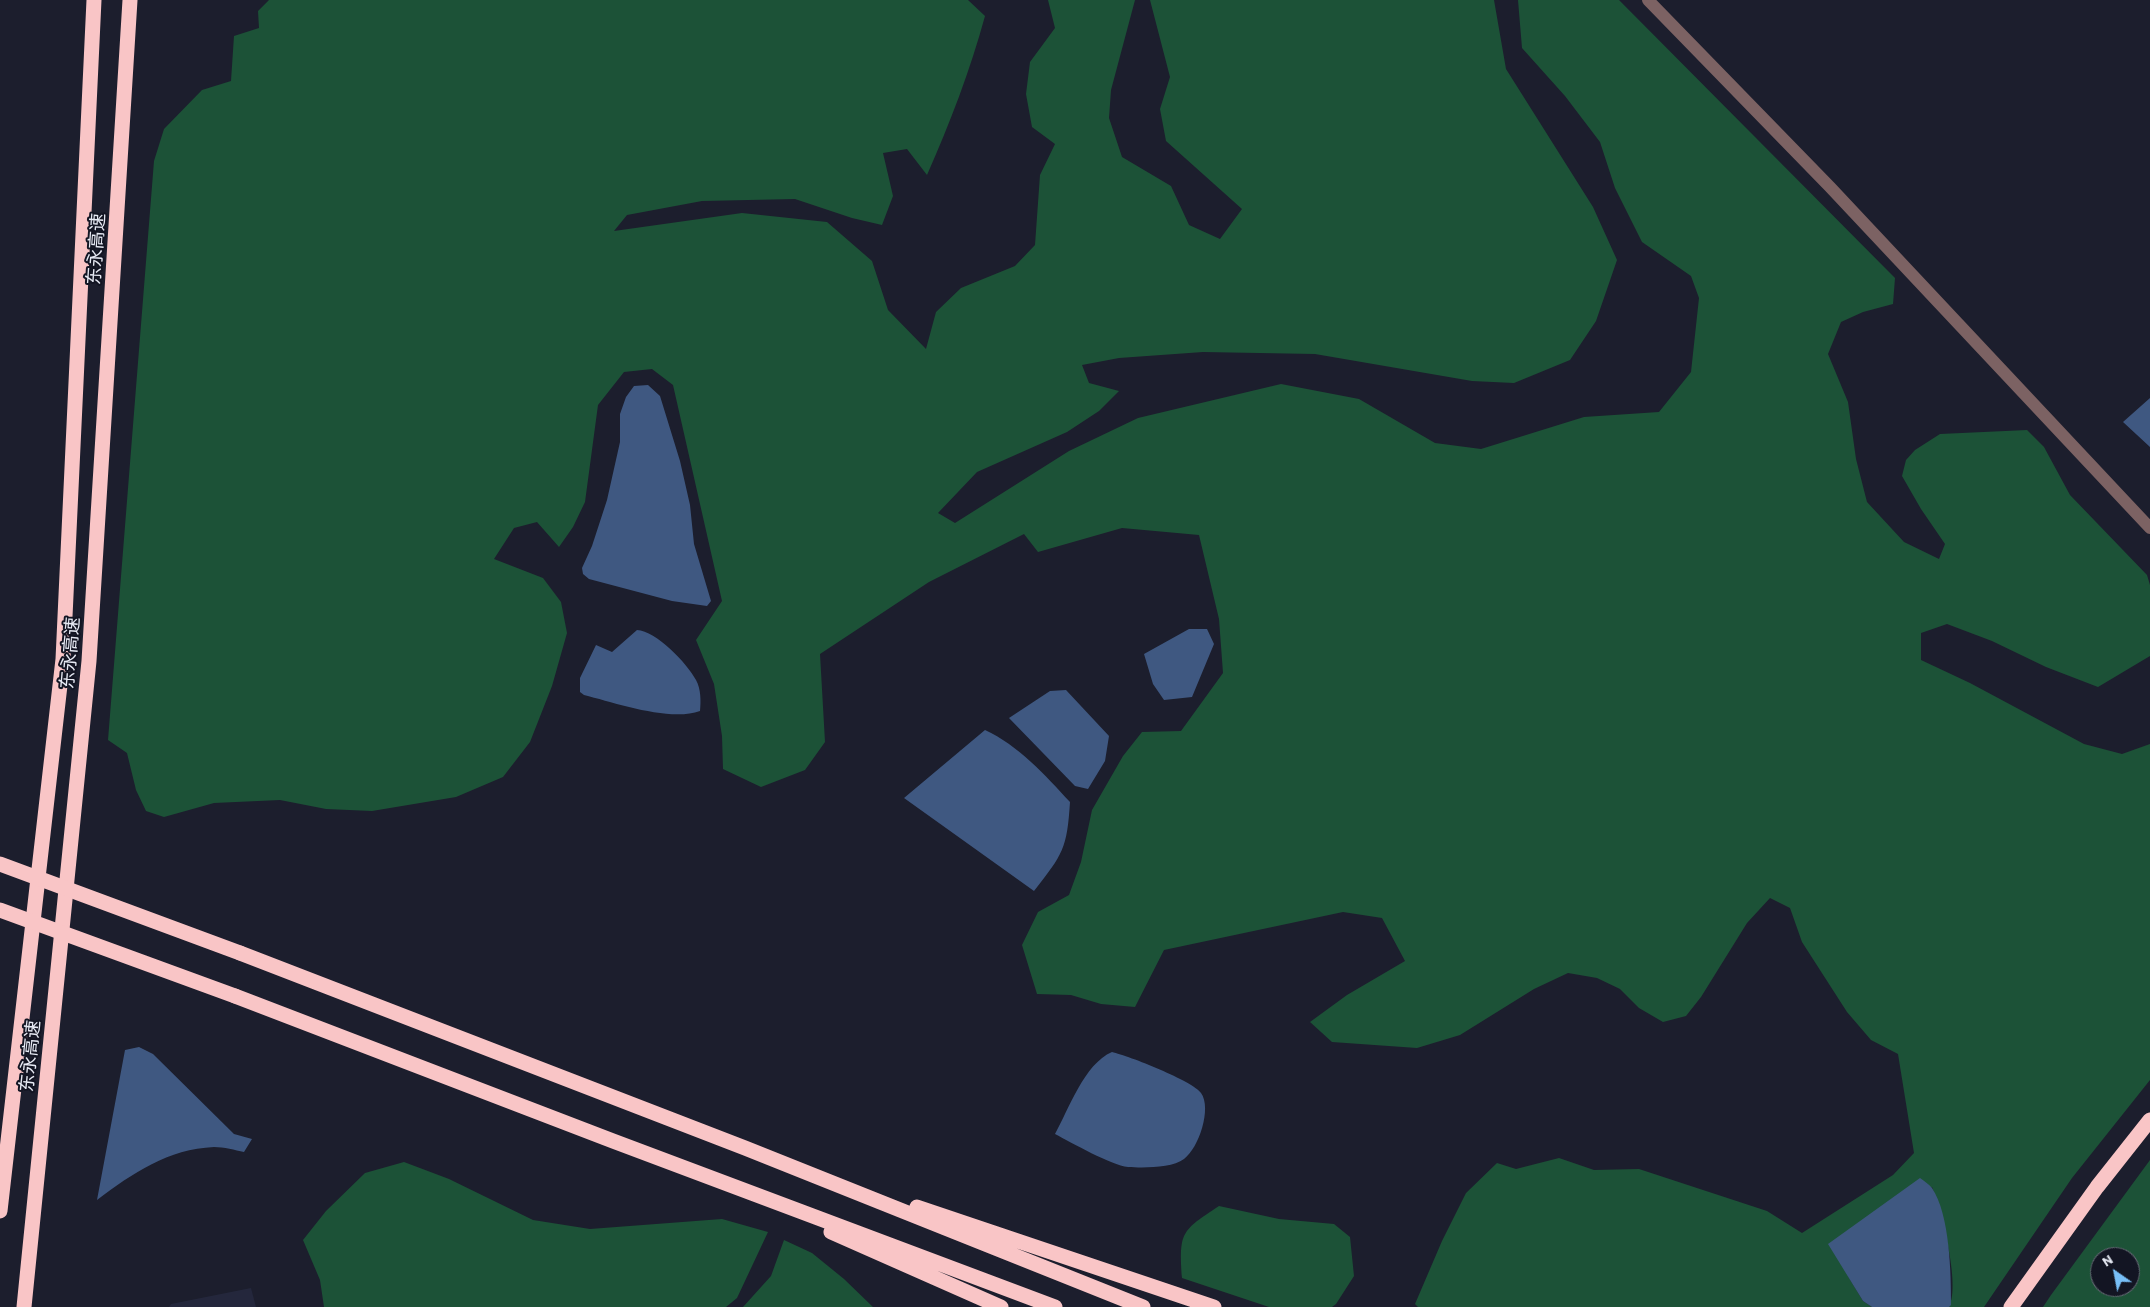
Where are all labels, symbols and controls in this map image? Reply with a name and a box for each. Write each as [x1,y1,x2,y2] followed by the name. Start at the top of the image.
[83,212,109,286] street label: 东永高速
[56,616,84,690] street label: 东永高速
[15,1019,45,1093] street label: 东永高速
[2090,1247,2140,1297] north arrow
[2099,1250,2116,1270] text: N

